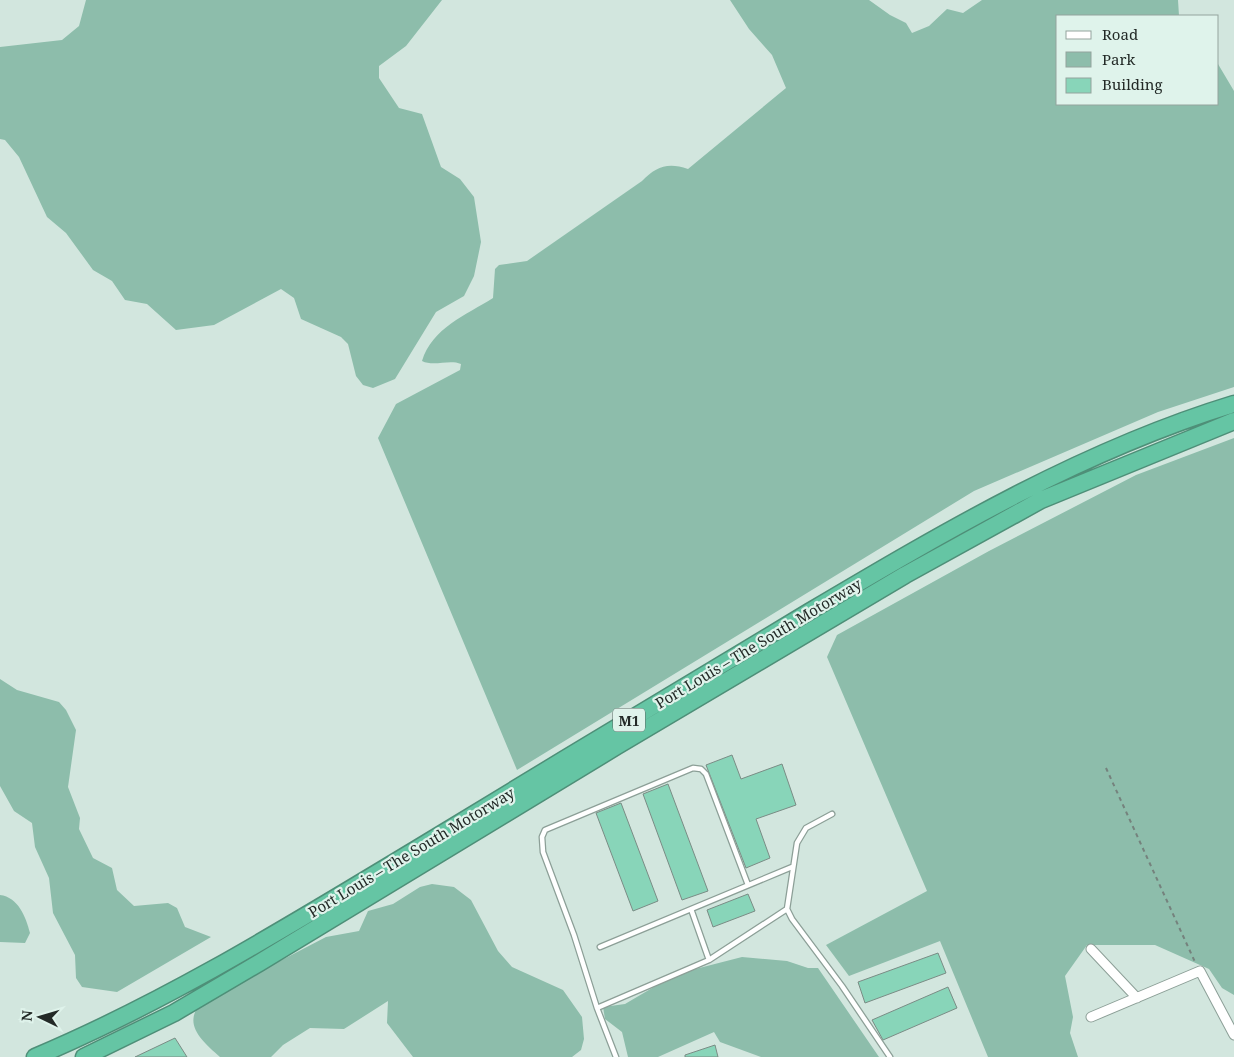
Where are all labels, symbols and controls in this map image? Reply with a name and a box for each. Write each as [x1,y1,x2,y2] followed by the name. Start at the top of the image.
[1056,15,1219,105] legend
[1102,24,1138,44] text: Road
[1102,49,1136,69] text: Park
[1102,74,1163,94] text: Building
[651,573,865,713] street label: Port Louis – The South Motorway
[613,708,645,732] road number: M1
[304,782,518,922] street label: Port Louis – The South Motorway
[15,992,65,1042] north arrow
[17,1009,36,1022] text: N

